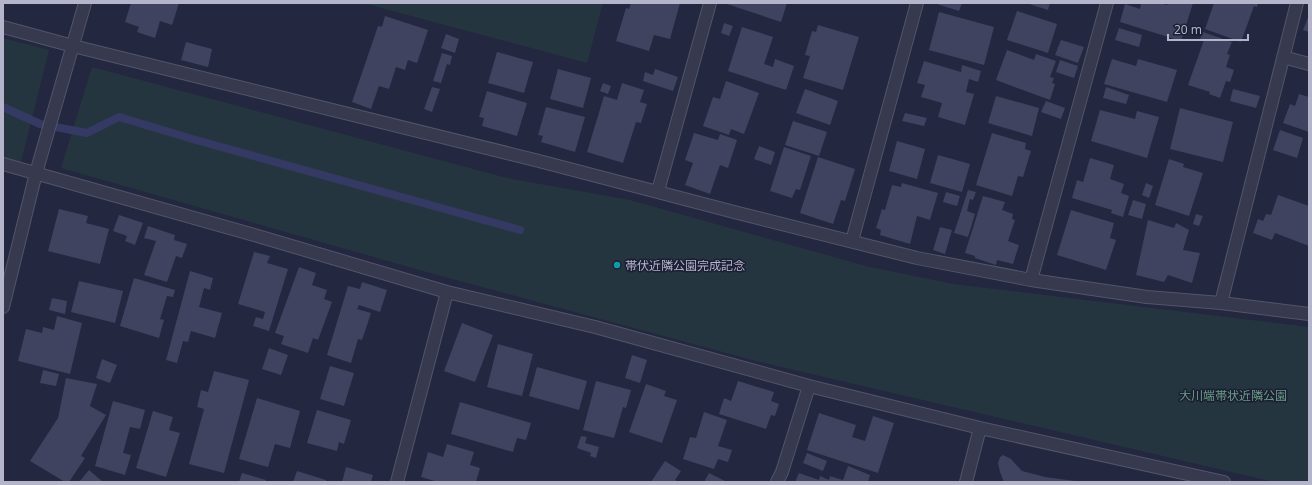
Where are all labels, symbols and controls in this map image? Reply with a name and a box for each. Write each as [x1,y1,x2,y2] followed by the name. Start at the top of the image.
[1168,16,1248,42] scale bar
[1174,21,1202,38] text: 20 m
[625,257,745,274] place label: 帯伏近隣公園完成記念
[612,260,622,270] marker: 帯伏近隣公園完成記念
[1179,387,1287,404] park label: 大川端帯状近隣公園

